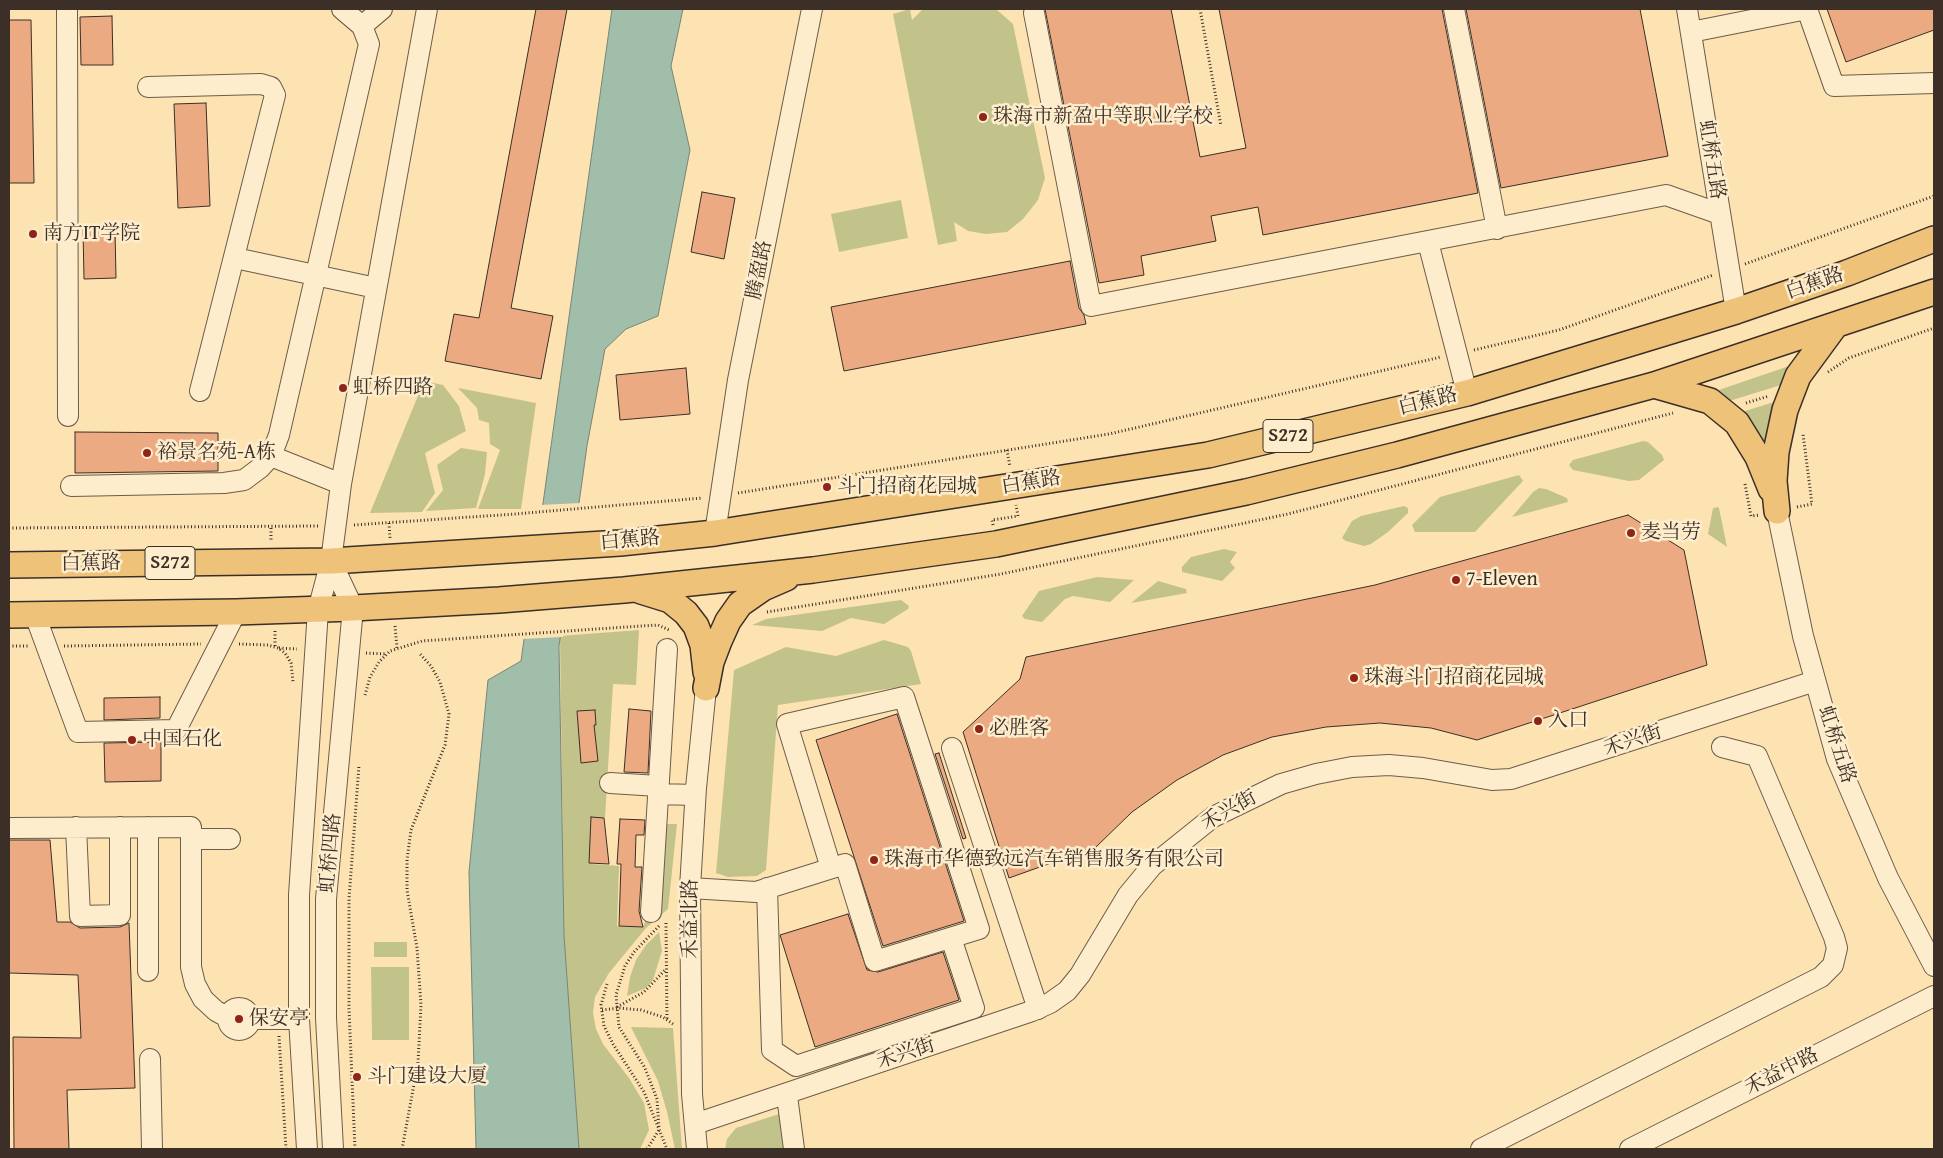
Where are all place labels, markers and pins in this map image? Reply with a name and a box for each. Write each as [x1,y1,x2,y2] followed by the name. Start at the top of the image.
[993,105,1213,129] place label: 珠海市新盈中等职业学校
[977,111,989,123] marker: 珠海市新盈中等职业学校
[43,222,140,246] place label: 南方IT学院
[27,228,39,240] marker: 南方IT学院
[353,376,433,400] place label: 虹桥四路
[337,382,349,394] marker: 虹桥四路
[157,441,276,465] place label: 裕景名苑-A栋
[141,447,153,459] marker: 裕景名苑-A栋
[837,475,977,499] place label: 斗门招商花园城
[821,481,833,493] marker: 斗门招商花园城
[1641,521,1701,545] place label: 麦当劳
[1625,527,1637,539] marker: 麦当劳
[1466,568,1538,592] place label: 7-Eleven
[1450,574,1462,586] marker: 7-Eleven
[1364,666,1544,690] place label: 珠海斗门招商花园城
[1348,672,1360,684] marker: 珠海斗门招商花园城
[1548,709,1588,733] place label: 入口
[1532,715,1544,727] marker: 入口
[989,717,1049,741] place label: 必胜客
[973,723,985,735] marker: 必胜客
[142,728,222,752] place label: 中国石化
[126,734,138,746] marker: 中国石化
[884,848,1224,872] place label: 珠海市华德致远汽车销售服务有限公司
[868,854,880,866] marker: 珠海市华德致远汽车销售服务有限公司
[249,1007,309,1031] place label: 保安亭
[233,1013,245,1025] marker: 保安亭
[367,1065,487,1089] place label: 斗门建设大厦
[351,1071,363,1083] marker: 斗门建设大厦

